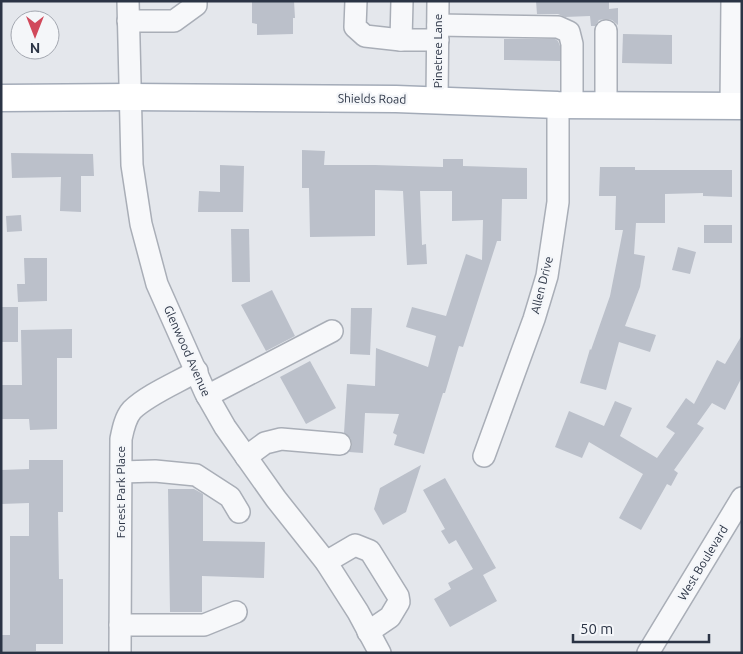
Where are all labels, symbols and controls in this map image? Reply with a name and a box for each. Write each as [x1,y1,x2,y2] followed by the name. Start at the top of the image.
[10,10,60,60] north arrow
[431,14,444,88] street label: Pinetree Lane
[30,40,40,56] text: N
[338,91,406,106] street label: Shields Road
[528,255,555,315] street label: Allen Drive
[162,303,213,398] street label: Glenwood Avenue
[114,446,127,538] street label: Forest Park Place
[675,523,730,603] street label: West Boulevard
[573,612,709,644] scale bar
[580,620,613,637] text: 50 m

